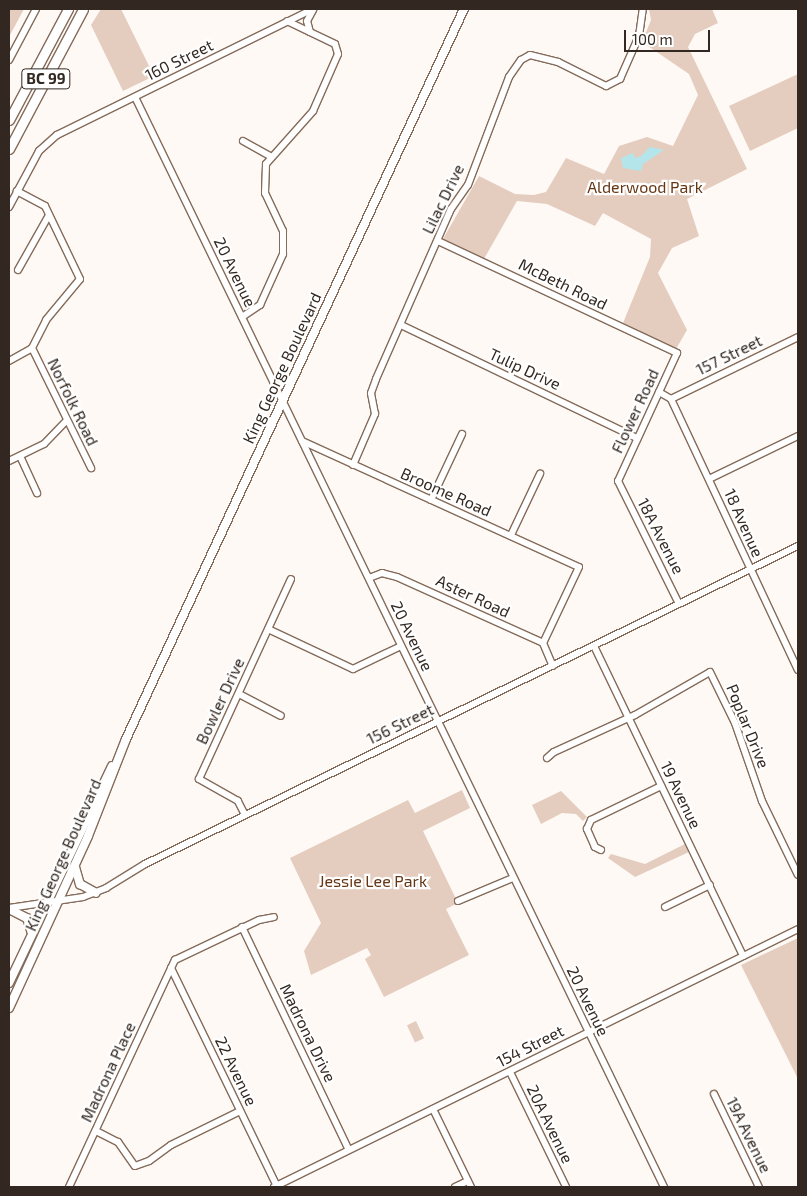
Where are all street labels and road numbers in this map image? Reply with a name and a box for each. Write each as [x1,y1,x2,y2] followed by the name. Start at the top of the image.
[142,35,216,85] street label: 160 Street
[21,66,71,92] road number: BC 99
[418,161,468,237] street label: Lilac Drive
[210,234,260,310] street label: 20 Avenue
[516,254,610,314] street label: McBeth Road
[239,289,325,447] street label: King George Boulevard
[693,331,765,379] street label: 157 Street
[486,344,564,394] street label: Tulip Drive
[44,355,102,449] street label: Norfolk Road
[607,366,663,456] street label: Flower Road
[398,463,494,521] street label: Broome Road
[720,486,768,560] street label: 18 Avenue
[634,495,688,577] street label: 18A Avenue
[433,570,513,622] street label: Aster Road
[387,598,437,674] street label: 20 Avenue
[192,655,248,747] street label: Bowler Drive
[722,681,774,771] street label: Poplar Drive
[363,700,437,748] street label: 156 Street
[656,758,706,832] street label: 19 Avenue
[21,776,105,934] street label: King George Boulevard
[563,963,613,1039] street label: 20 Avenue
[276,981,340,1085] street label: Madrona Drive
[76,1019,140,1125] street label: Madrona Place
[493,1021,567,1071] street label: 154 Street
[211,1033,261,1109] street label: 22 Avenue
[523,1081,577,1167] street label: 20A Avenue
[722,1094,776,1176] street label: 19A Avenue

